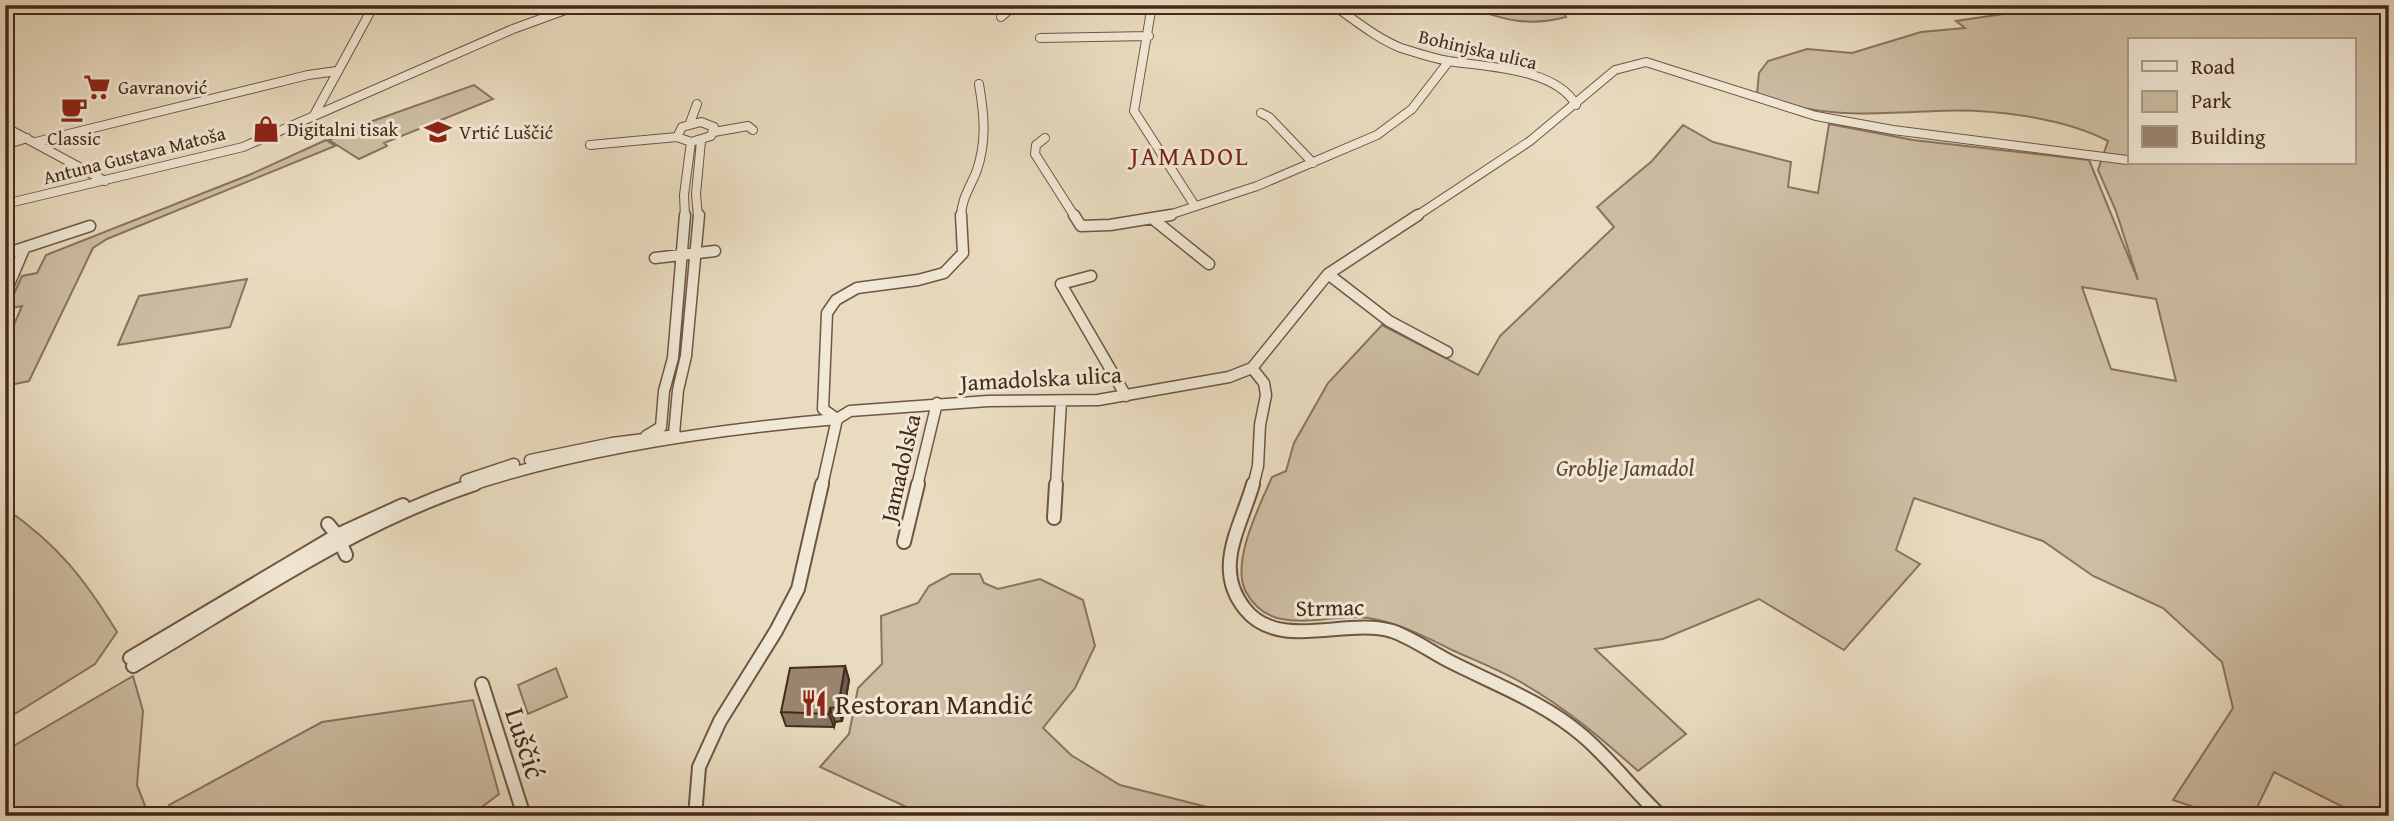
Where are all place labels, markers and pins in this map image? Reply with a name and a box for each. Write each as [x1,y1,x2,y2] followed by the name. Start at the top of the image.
[82,72,112,102] supermarket icon: Gavranović
[118,73,207,101] place label: Gavranović
[59,94,89,124] cafe icon: Classic
[251,114,281,144] shop icon: Digitalni tisak
[287,115,398,143] place label: Digitalni tisak
[423,117,453,147] school or university icon: Vrtić Luščić
[459,118,553,146] place label: Vrtić Luščić
[47,124,101,152] place label: Classic
[835,683,1033,724] place label: Restoran Mandić
[799,688,829,718] restaurant icon: Restoran Mandić

